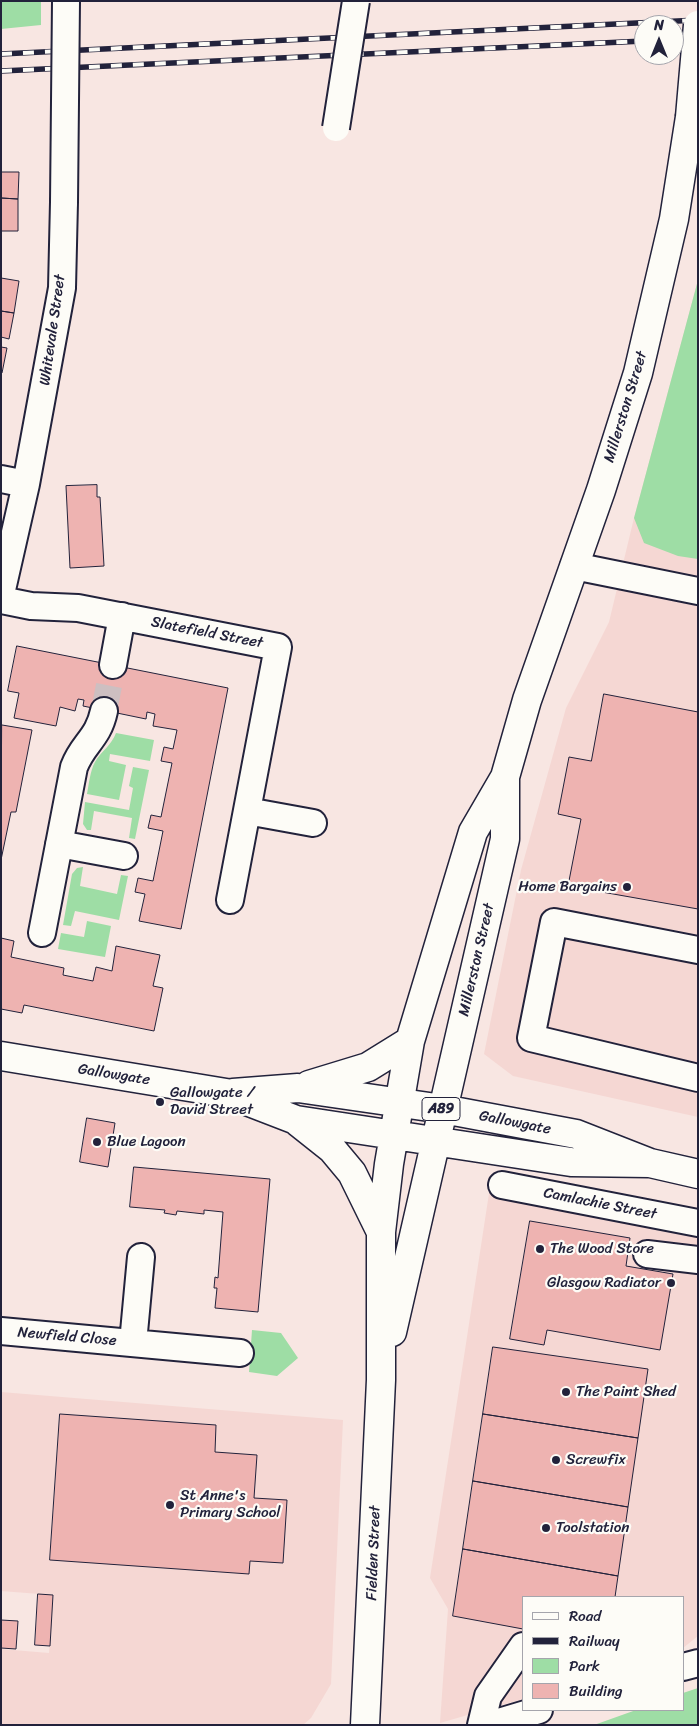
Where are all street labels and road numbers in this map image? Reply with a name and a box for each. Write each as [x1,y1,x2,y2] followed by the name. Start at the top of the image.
[36,273,70,387] street label: Whitevale Street
[601,349,651,465] street label: Millerston Street
[150,613,264,653] street label: Slatefield Street
[455,902,499,1018] street label: Millerston Street
[77,1060,151,1090] street label: Gallowgate
[422,1098,460,1120] road number: A89
[478,1107,552,1139] street label: Gallowgate
[542,1184,658,1224] street label: Camlachie Street
[17,1324,117,1350] street label: Newfield Close
[363,1505,385,1601] street label: Fielden Street

